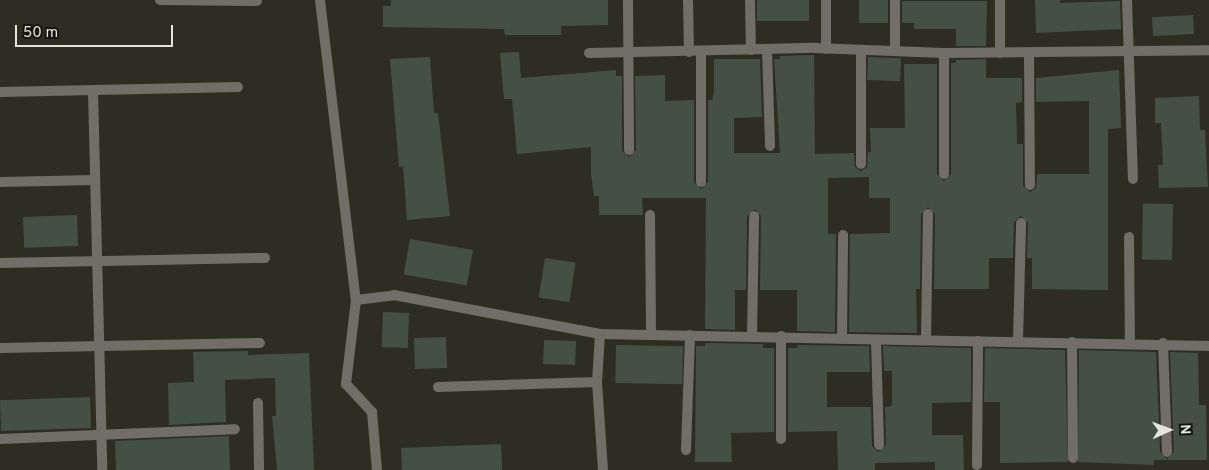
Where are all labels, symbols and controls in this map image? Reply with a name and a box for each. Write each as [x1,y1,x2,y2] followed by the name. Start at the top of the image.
[18,15,175,47] scale bar
[23,24,58,43] text: 50 m
[1144,405,1194,455] north arrow
[1176,424,1193,435] text: N

